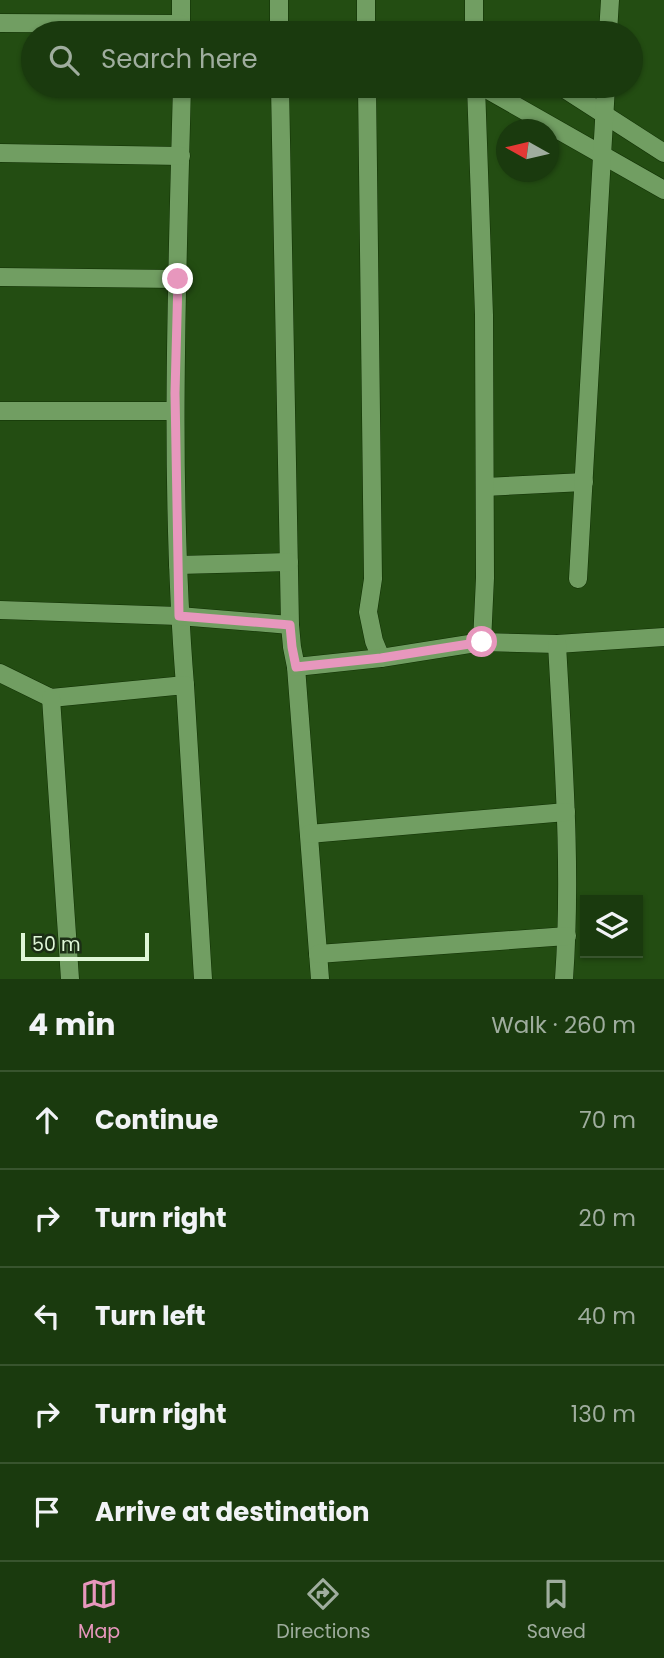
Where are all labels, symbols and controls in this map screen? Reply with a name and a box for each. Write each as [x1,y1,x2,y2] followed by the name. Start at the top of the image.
[21,21,643,98] search box
[45,41,83,79] icon: search
[101,41,258,77] text: Search here
[496,119,559,182] north arrow
[162,263,193,294] route end
[466,626,497,657] route start
[580,895,643,958] map controls
[580,895,643,958] button: layers
[21,930,149,962] scale bar
[32,931,81,958] text: 50 m
[28,1003,116,1046] text: 4 min
[491,1009,636,1041] text: Walk · 260 m
[28,1101,66,1139] icon: ahead
[95,1102,218,1138] text: Continue
[579,1104,636,1136] text: 70 m
[28,1199,66,1237] icon: right
[95,1200,227,1236] text: Turn right
[578,1202,636,1234] text: 20 m
[28,1297,66,1335] icon: left
[95,1298,206,1334] text: Turn left
[577,1300,636,1332] text: 40 m
[28,1395,66,1433] icon: right
[95,1396,227,1432] text: Turn right
[571,1398,636,1430] text: 130 m
[28,1493,66,1531] icon: arrive
[95,1494,370,1530] text: Arrive at destination
[78,1575,120,1646] tab: Map
[276,1575,371,1646] tab: Directions
[527,1575,586,1646] tab: Saved

